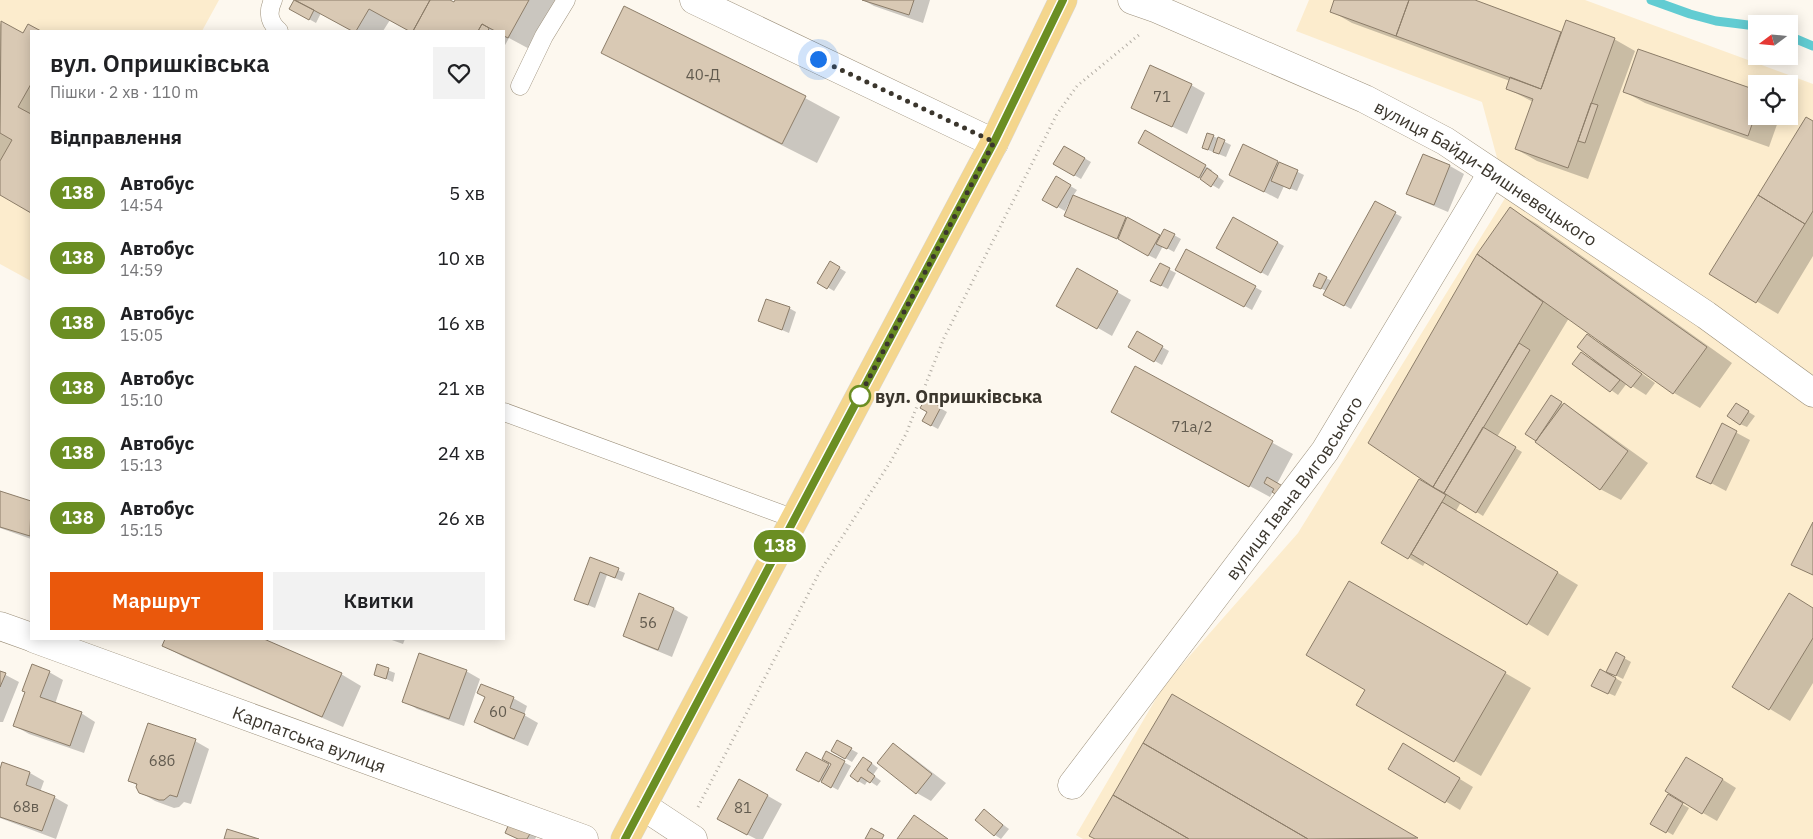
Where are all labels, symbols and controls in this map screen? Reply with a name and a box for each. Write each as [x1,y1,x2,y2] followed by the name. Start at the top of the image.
[1748,15,1798,65] north arrow
[1748,15,1798,125] map controls
[50,47,270,79] text: вул. Опришківська
[433,47,485,99] button: heart
[806,47,831,72] your location
[686,65,720,84] house number: 40-Д
[1748,75,1798,125] button: locate
[50,82,199,102] text: Пішки · 2 хв · 110 m
[1153,87,1171,106] house number: 71
[1371,95,1602,251] street label: вулиця Байди-Вишневецького
[50,125,182,149] text: Відправлення
[120,171,194,195] text: Автобус
[61,181,94,204] text: 138
[449,181,485,205] text: 5 хв
[120,195,163,215] text: 14:54
[120,236,194,260] text: Автобус
[61,246,94,269] text: 138
[437,246,485,270] text: 10 хв
[120,260,163,280] text: 14:59
[120,301,194,325] text: Автобус
[61,311,94,334] text: 138
[437,311,485,335] text: 16 хв
[120,325,163,345] text: 15:05
[120,366,194,390] text: Автобус
[61,376,94,399] text: 138
[437,376,485,400] text: 21 хв
[849,385,871,407] marker: вул. Опришківська
[875,385,1042,408] place label: вул. Опришківська
[120,390,163,410] text: 15:10
[1220,391,1367,584] street label: вулиця Івана Виговського
[1171,417,1213,436] house number: 71а/2
[120,431,194,455] text: Автобус
[61,441,94,464] text: 138
[437,441,485,465] text: 24 хв
[120,455,163,475] text: 15:13
[120,496,194,520] text: Автобус
[61,506,94,529] text: 138
[437,506,485,530] text: 26 хв
[120,520,163,540] text: 15:15
[751,530,809,562] line badge: 138
[764,534,796,557] text: 138
[50,572,263,630] button: Маршрут
[273,572,485,630] button: Квитки
[639,613,657,632] house number: 56
[229,700,389,777] street label: Карпатська вулиця
[489,702,507,721] house number: 60
[149,751,175,770] house number: 68б
[13,797,39,816] house number: 68в
[734,798,752,817] house number: 81

